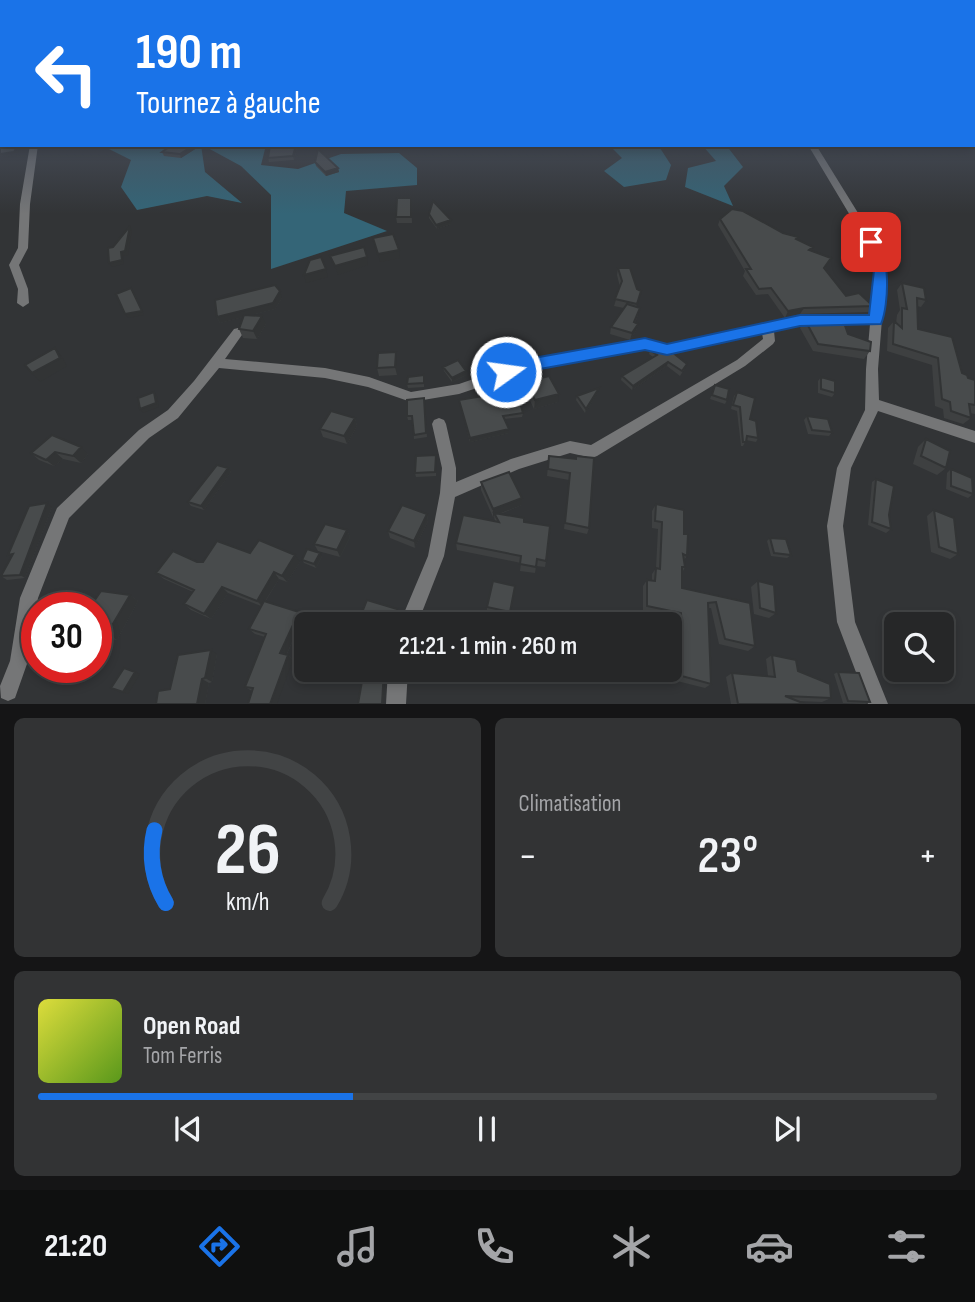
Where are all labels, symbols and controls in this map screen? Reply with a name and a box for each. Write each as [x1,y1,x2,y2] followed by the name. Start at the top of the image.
[136,24,242,83] text: 190 m
[21,28,112,119] icon: left
[136,84,321,123] text: Tournez à gauche
[841,212,901,272] pin
[852,223,890,261] icon: arrive
[469,335,543,409] position arrow
[21,592,112,683] speed limit sign: 30
[884,612,954,682] map controls
[884,612,954,682] button: search
[399,631,577,662] text: 21:21 · 1 min · 260 m
[519,790,621,818] text: Climatisation
[214,808,280,896] text: 26
[697,825,758,888] text: 23°
[519,834,537,879] text: −
[918,834,937,879] text: +
[226,887,269,918] text: km/h
[143,1011,240,1042] text: Open Road
[143,1042,222,1070] text: Tom Ferris
[169,1110,207,1148] icon: previous
[468,1110,506,1148] icon: pause
[768,1110,806,1148] icon: next
[195,1222,244,1271] icon: directions
[333,1222,382,1271] icon: music
[470,1222,519,1271] icon: phone
[607,1222,656,1271] icon: climate
[745,1222,794,1271] icon: car
[882,1222,931,1271] icon: filters
[44,1227,107,1266] text: 21:20

